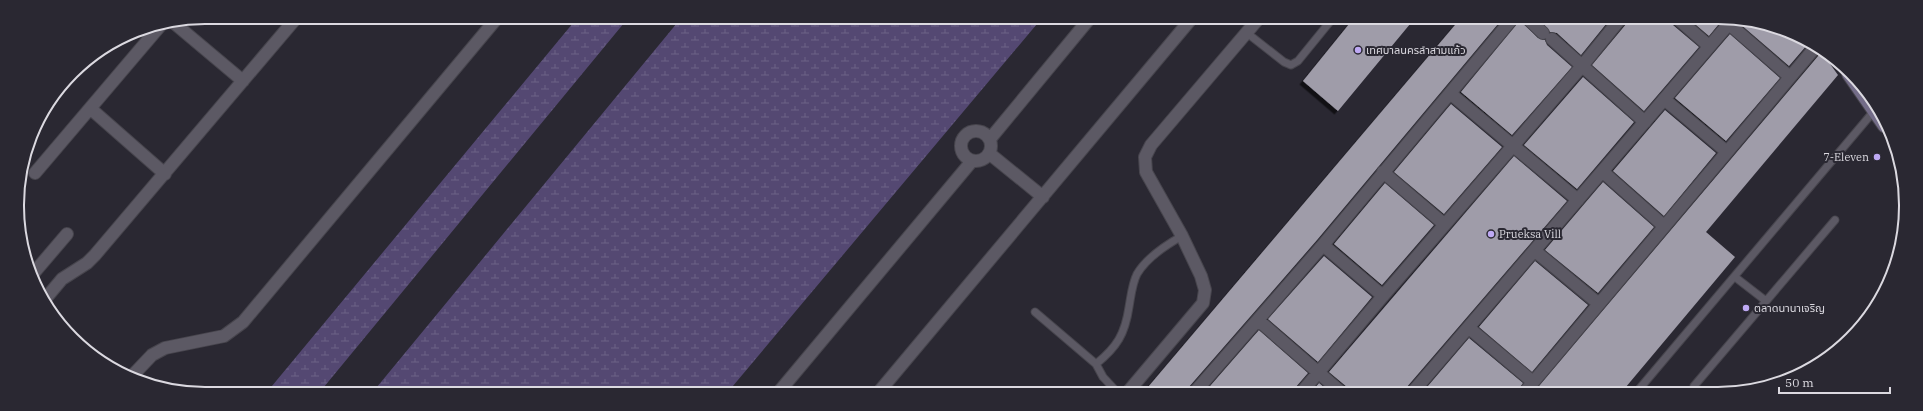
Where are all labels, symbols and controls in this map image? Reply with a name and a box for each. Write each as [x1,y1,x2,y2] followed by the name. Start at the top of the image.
[1366,43,1466,57] place label: เทศบาลนครลำสามแก้ว
[1353,45,1363,55] marker: เทศบาลนครลำสามแก้ว
[1823,150,1869,164] place label: 7-Eleven
[1872,152,1882,162] marker: 7-Eleven
[1499,227,1561,241] place label: Prueksa Vill
[1486,229,1496,239] marker: Prueksa Vill
[1754,301,1825,315] place label: ตลาดนานาเจริญ
[1741,303,1751,313] marker: ตลาดนานาเจริญ
[1779,369,1890,395] scale bar
[1785,375,1814,390] text: 50 m

